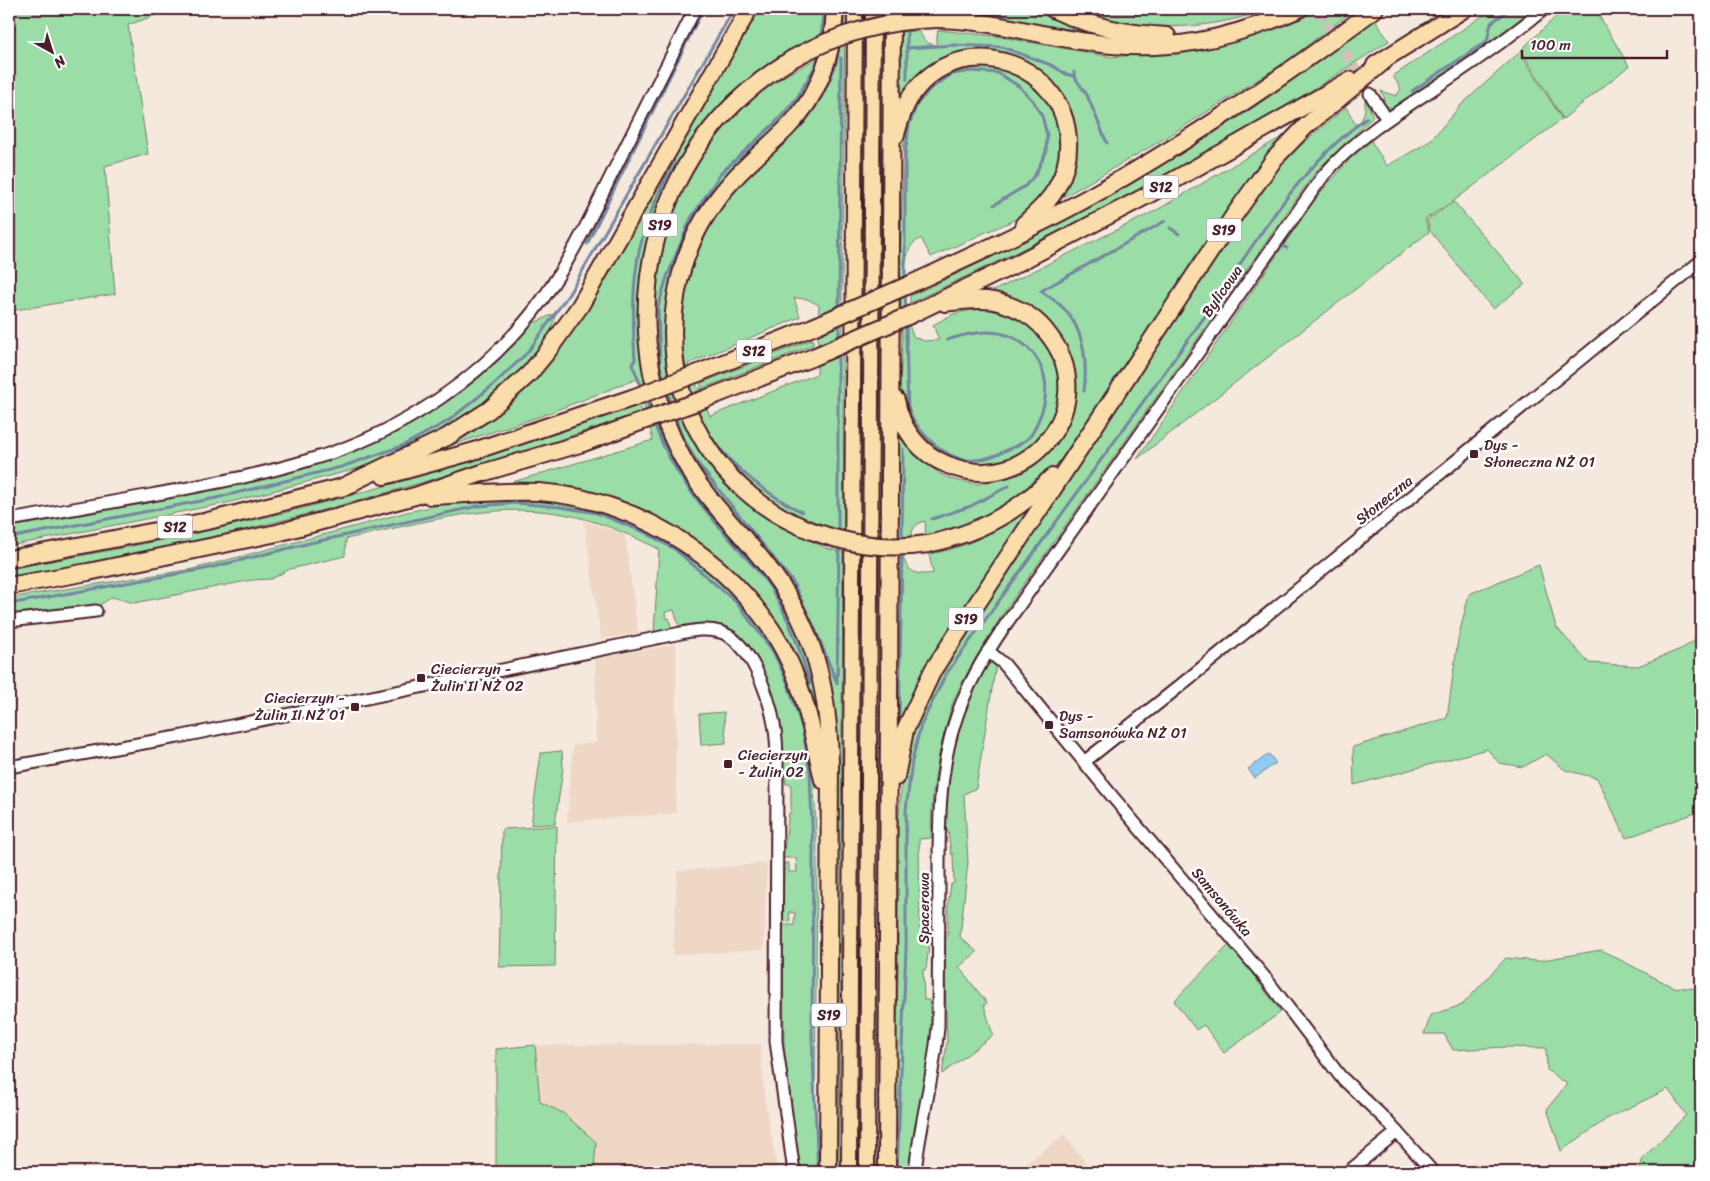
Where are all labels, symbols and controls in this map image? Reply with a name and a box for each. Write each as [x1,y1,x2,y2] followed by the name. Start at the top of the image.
[28,28,78,78] north arrow
[1522,28,1668,60] scale bar
[1530,32,1571,58] text: 100 m
[48,48,72,75] text: N
[1144,176,1178,198] road number: S12
[642,214,678,236] road number: S19
[1206,218,1242,242] road number: S19
[1195,259,1250,322] street label: Bylicowa
[736,340,772,362] road number: S12
[1484,432,1595,475] place label: Dys - Słoneczna NŻ 01
[1468,448,1480,460] marker: Dys - Słoneczna NŻ 01
[1349,468,1419,531] street label: Słoneczna
[158,516,192,538] road number: S12
[948,608,984,630] road number: S19
[431,656,524,699] place label: Ciecierzyn - Żulin II NŻ 02
[415,672,427,684] marker: Ciecierzyn - Żulin II NŻ 02
[255,685,345,728] place label: Ciecierzyn - Żulin II NŻ 01
[349,701,361,713] marker: Ciecierzyn - Żulin II NŻ 01
[1059,703,1187,746] place label: Dys - Samsonówka NŻ 01
[1043,719,1055,731] marker: Dys - Samsonówka NŻ 01
[738,742,808,785] place label: Ciecierzyn - Żulin 02
[722,758,734,770] marker: Ciecierzyn - Żulin 02
[1185,861,1259,943] street label: Samsonówka
[911,872,937,944] street label: Spacerowa
[812,1004,846,1026] road number: S19

